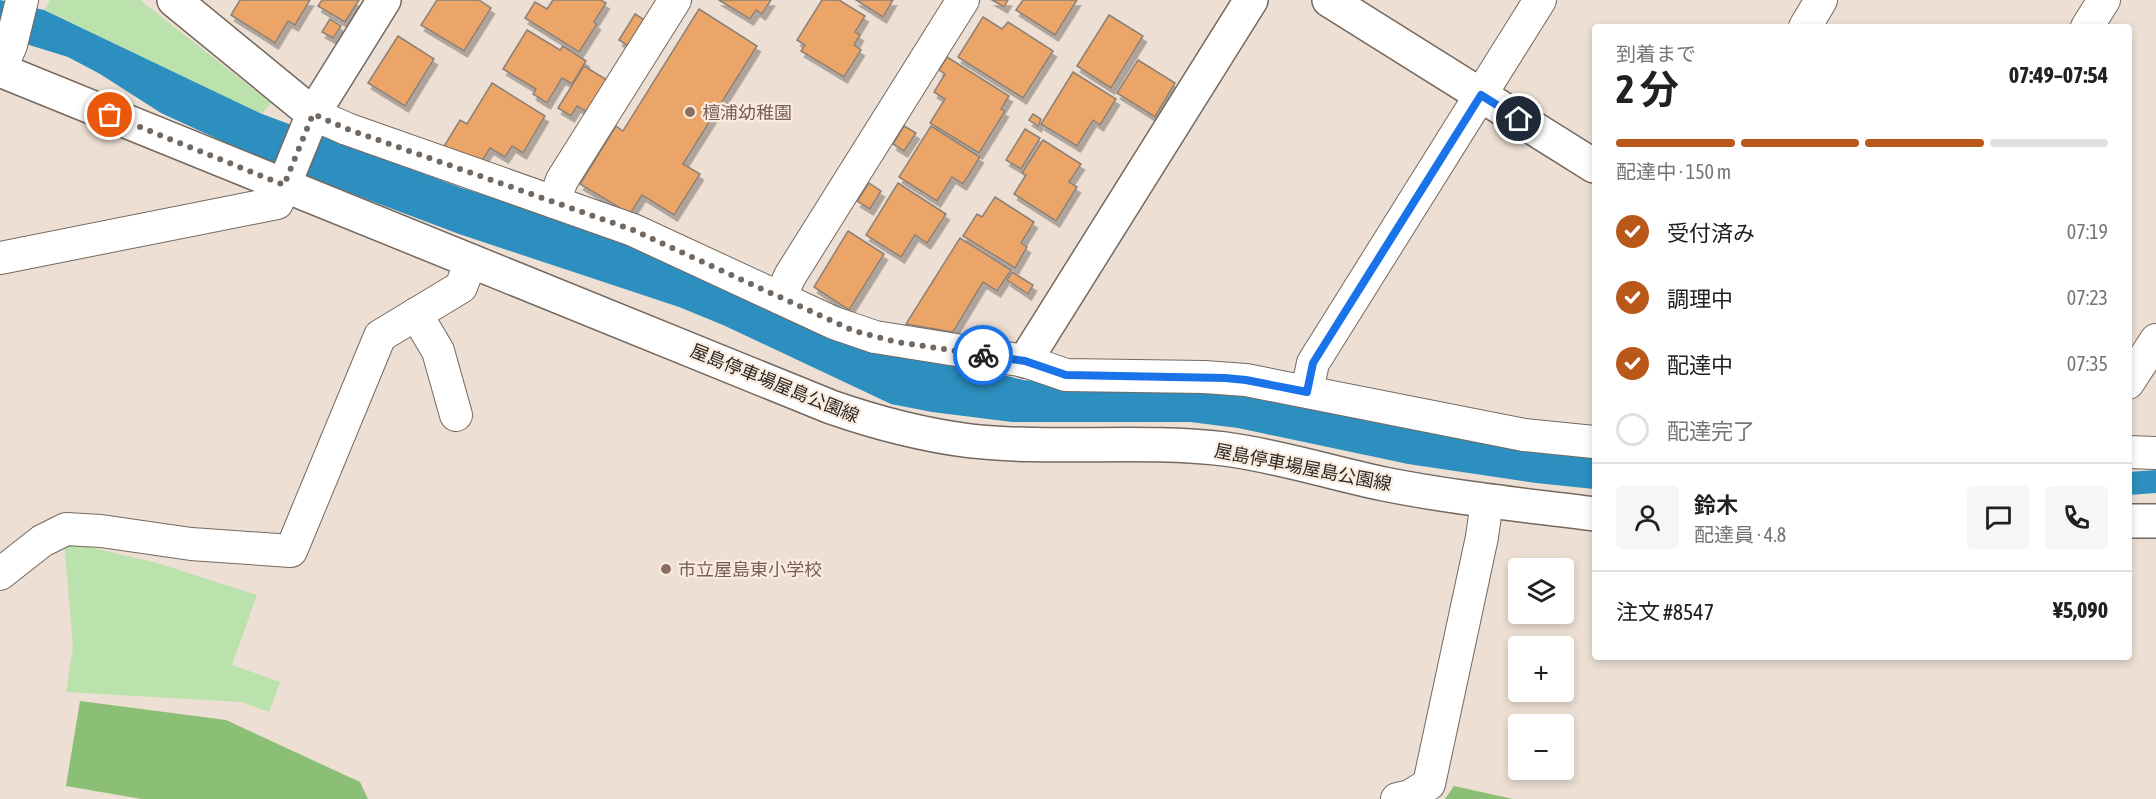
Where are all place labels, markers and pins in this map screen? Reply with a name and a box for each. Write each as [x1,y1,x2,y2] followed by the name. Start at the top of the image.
[84,89,135,140] pin
[1493,93,1544,144] pin
[702,102,792,123] place label: 檀浦幼稚園
[683,105,697,119] marker: 檀浦幼稚園
[678,559,822,580] place label: 市立屋島東小学校
[659,562,673,576] marker: 市立屋島東小学校

